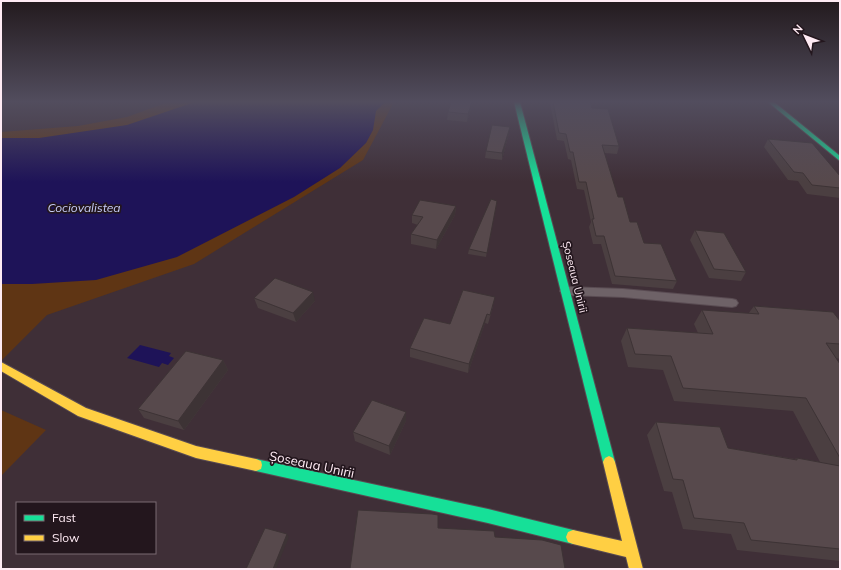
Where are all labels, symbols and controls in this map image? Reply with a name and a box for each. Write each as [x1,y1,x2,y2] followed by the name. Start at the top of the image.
[785,16,825,56] north arrow
[790,21,806,37] text: N
[47,200,121,215] water label: Cociovalistea
[558,240,591,315] street label: Șoseaua Unirii
[268,447,356,482] street label: Șoseaua Unirii
[16,502,156,554] legend
[52,510,76,525] text: Fast
[52,530,80,545] text: Slow

